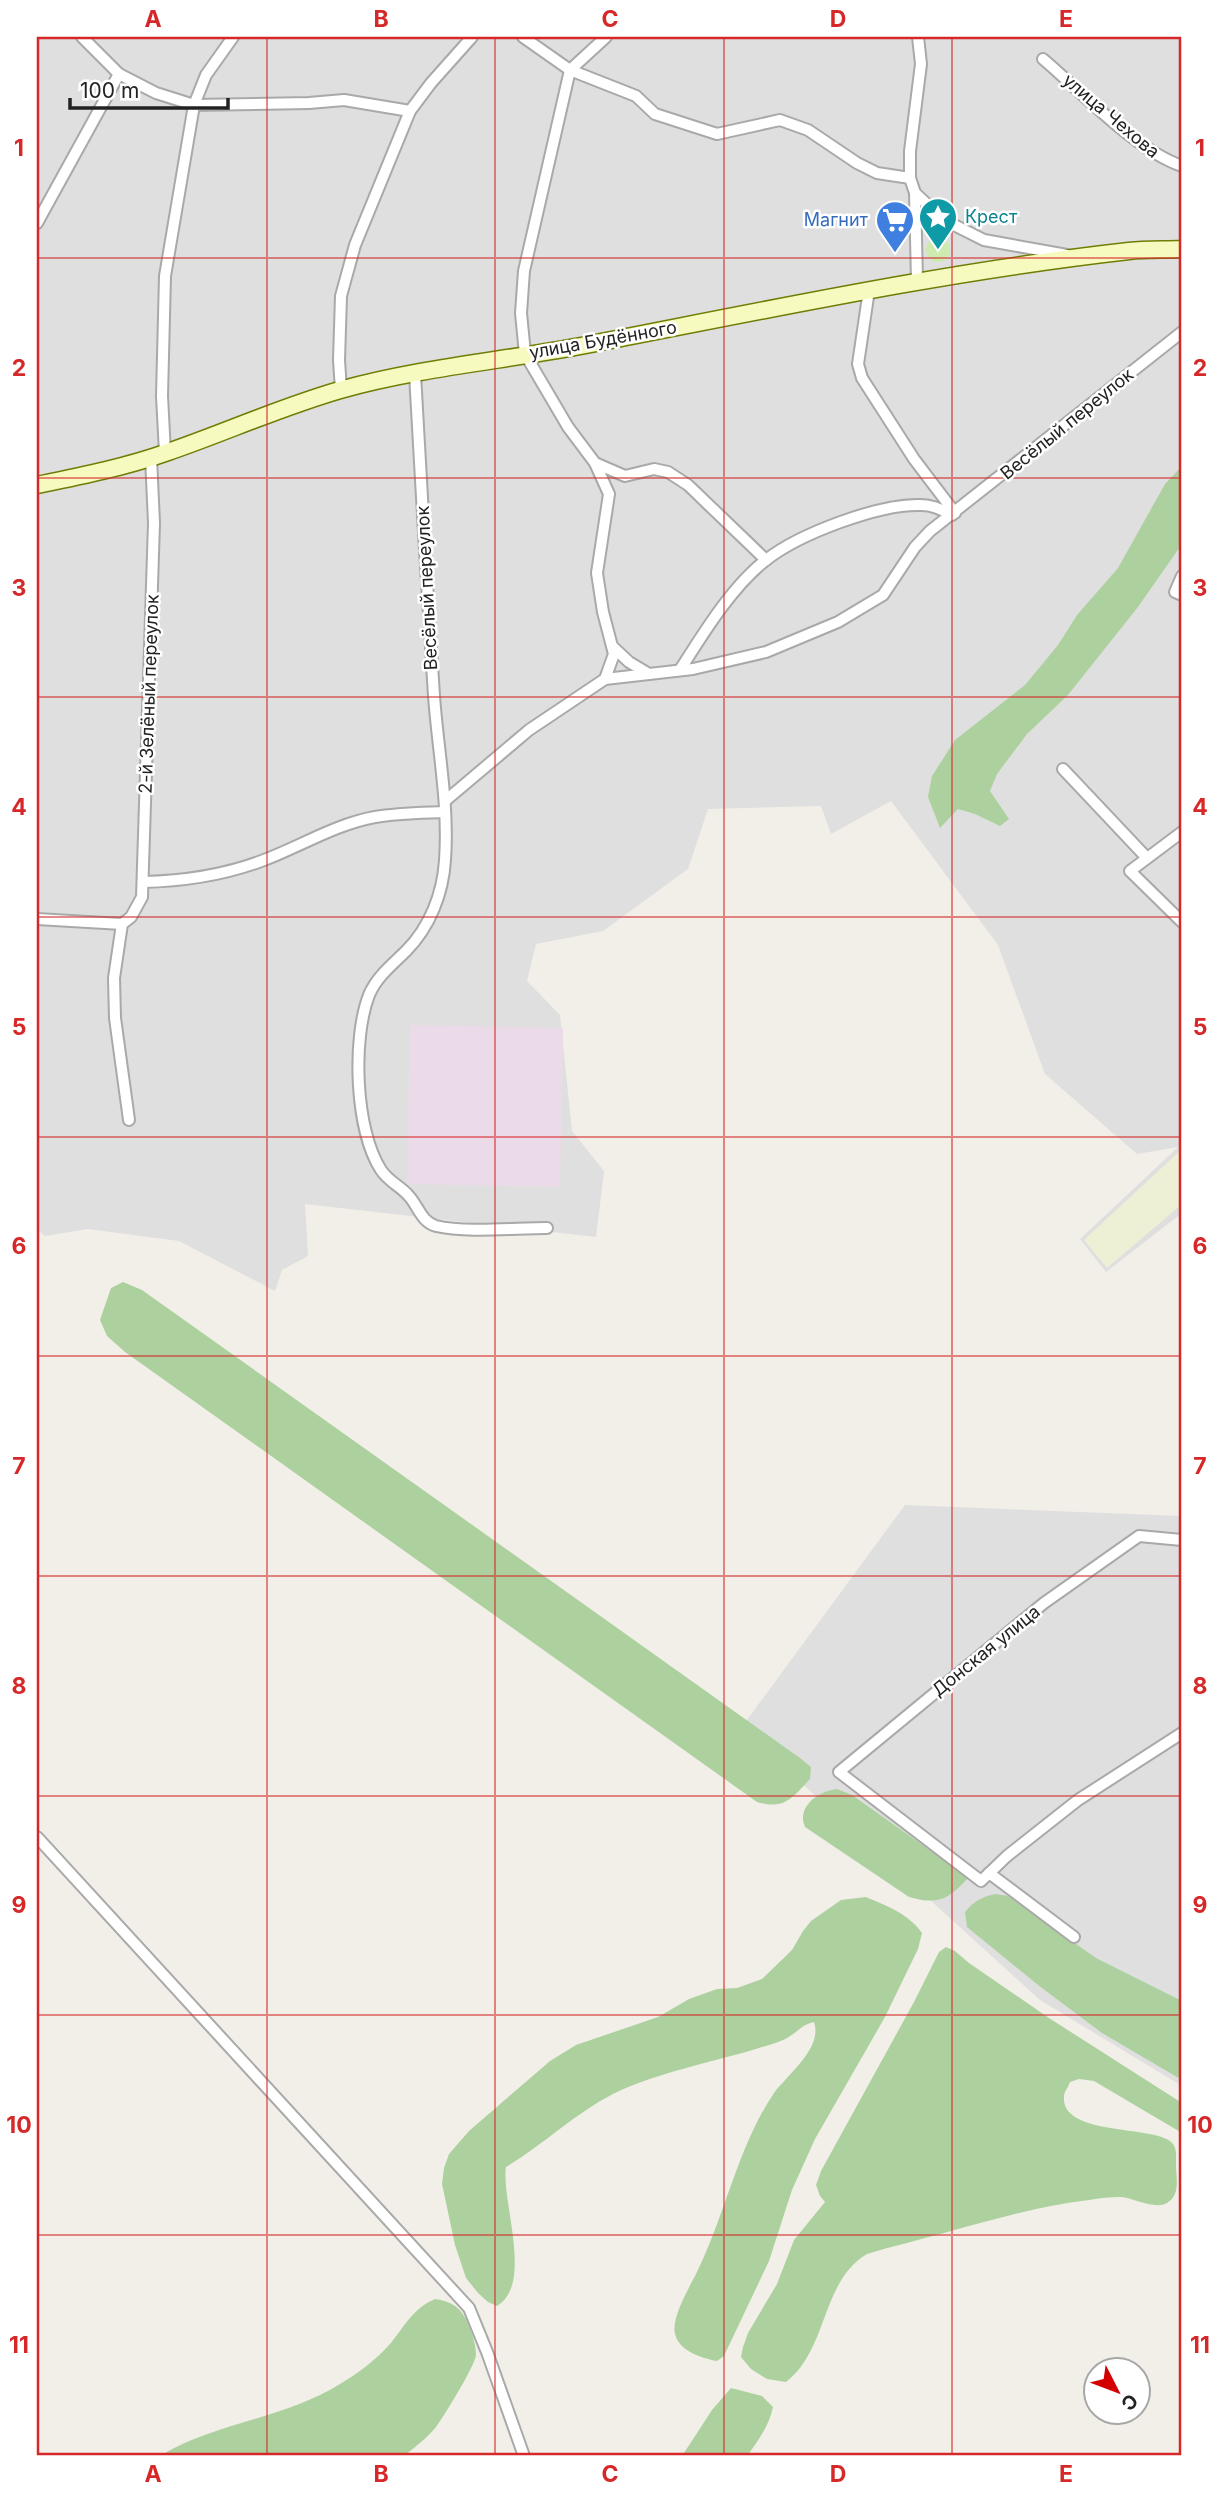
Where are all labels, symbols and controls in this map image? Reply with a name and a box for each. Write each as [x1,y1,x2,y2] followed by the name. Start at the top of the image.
[144,5,162,33] text: A
[373,5,389,33] text: B
[601,5,619,33] text: C
[830,5,846,33] text: D
[1059,5,1073,33] text: E
[70,66,228,110] scale bar
[1059,69,1164,162] street label: улица Чехова
[80,78,139,103] text: 100 m
[14,134,24,162] text: 1
[1195,134,1205,162] text: 1
[917,196,959,251] place icon: Крест
[874,199,916,254] supermarket icon: Магнит
[965,206,1018,227] place label: Крест
[804,209,869,230] place label: Магнит
[528,316,678,363] street label: улица Будённого
[12,354,26,382] text: 2
[1193,354,1207,382] text: 2
[996,363,1138,484] street label: Весёлый переулок
[412,505,441,671] street label: Весёлый переулок
[12,574,26,602] text: 3
[1193,574,1207,602] text: 3
[135,594,162,794] street label: 2-й Зелёный переулок
[11,793,27,821] text: 4
[1192,793,1208,821] text: 4
[12,1013,26,1041] text: 5
[1193,1013,1207,1041] text: 5
[12,1232,26,1260] text: 6
[1193,1232,1207,1260] text: 6
[12,1452,26,1480] text: 7
[1193,1452,1207,1480] text: 7
[928,1601,1044,1700] street label: Донская улица
[12,1672,26,1700] text: 8
[1193,1672,1207,1700] text: 8
[12,1891,26,1919] text: 9
[1193,1891,1207,1919] text: 9
[6,2111,32,2139] text: 10
[1187,2111,1213,2139] text: 10
[9,2331,29,2359] text: 11
[1190,2331,1210,2359] text: 11
[1082,2356,1152,2426] north arrow
[1116,2389,1143,2415] text: С
[144,2460,162,2488] text: A
[373,2460,389,2488] text: B
[601,2460,619,2488] text: C
[830,2460,846,2488] text: D
[1059,2460,1073,2488] text: E

